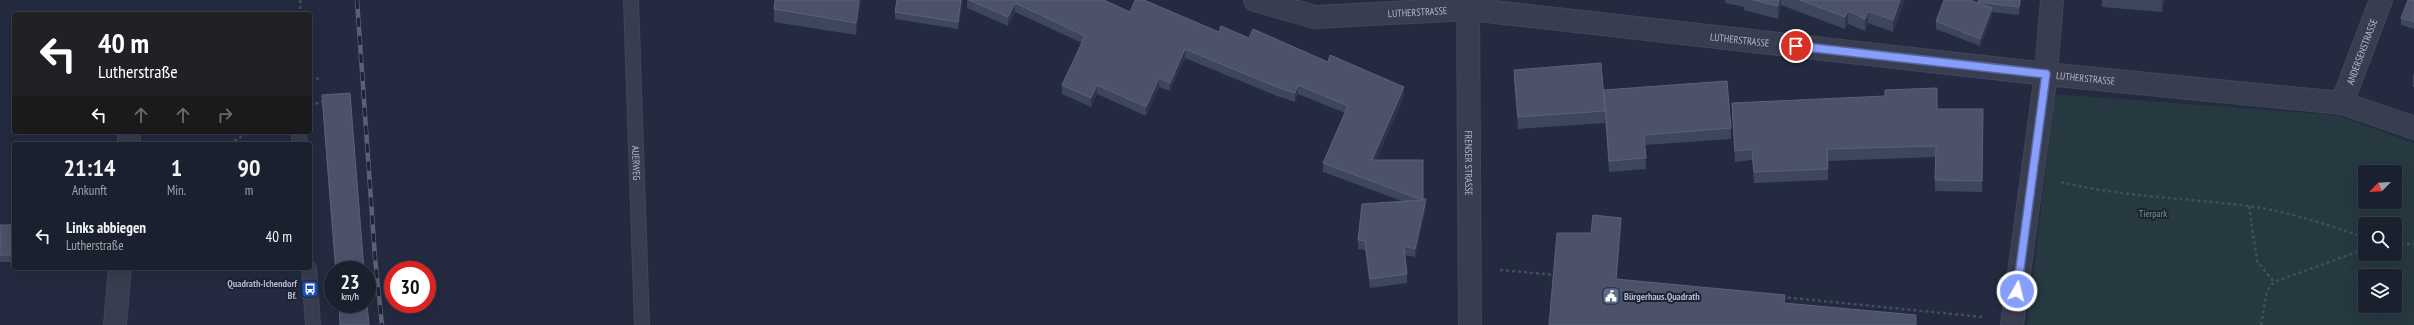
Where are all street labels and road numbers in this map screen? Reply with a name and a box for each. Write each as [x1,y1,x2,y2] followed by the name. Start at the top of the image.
[1388,4,1447,20] street label: LUTHERSTRASSE
[2344,17,2380,86] street label: ANDERSENSTRASSE
[1709,30,1770,50] street label: LUTHERSTRASSE
[2055,69,2116,88] street label: LUTHERSTRASSE
[1462,130,1475,196] street label: FRENSER STRASSE
[629,145,643,181] street label: AUERWEG

